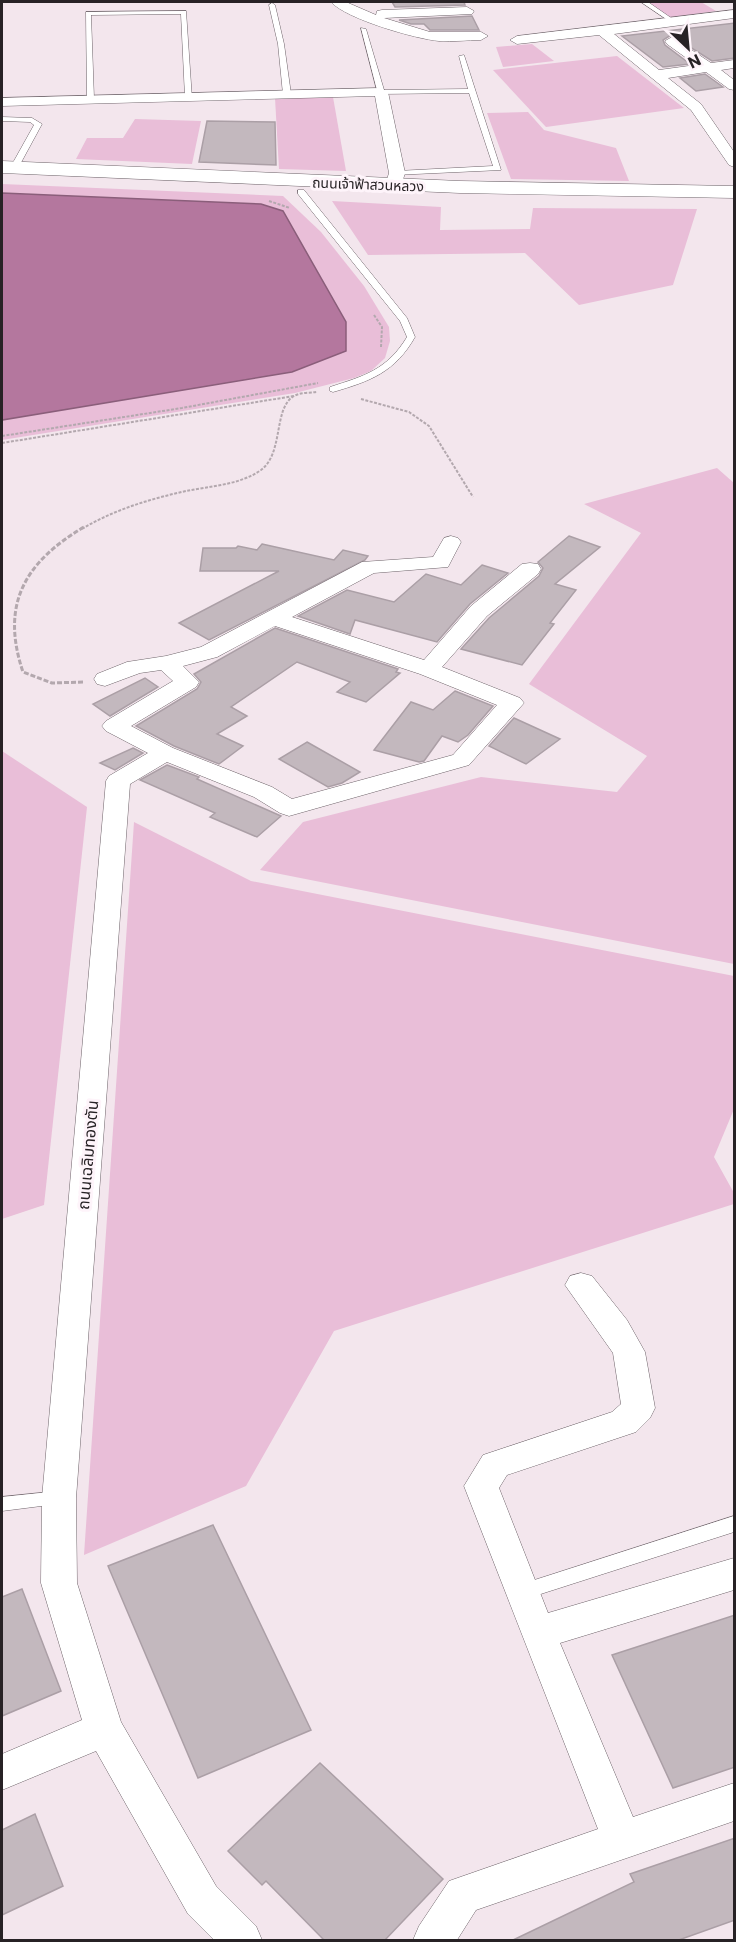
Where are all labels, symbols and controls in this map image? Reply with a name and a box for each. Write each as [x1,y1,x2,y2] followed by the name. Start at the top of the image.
[658,18,718,78] north arrow
[685,51,704,73] text: N
[312,174,424,194] street label: ถนนเจ้าฟ้าสวนหลวง
[73,1099,101,1211] street label: ถนนเฉลิมทองตัน

